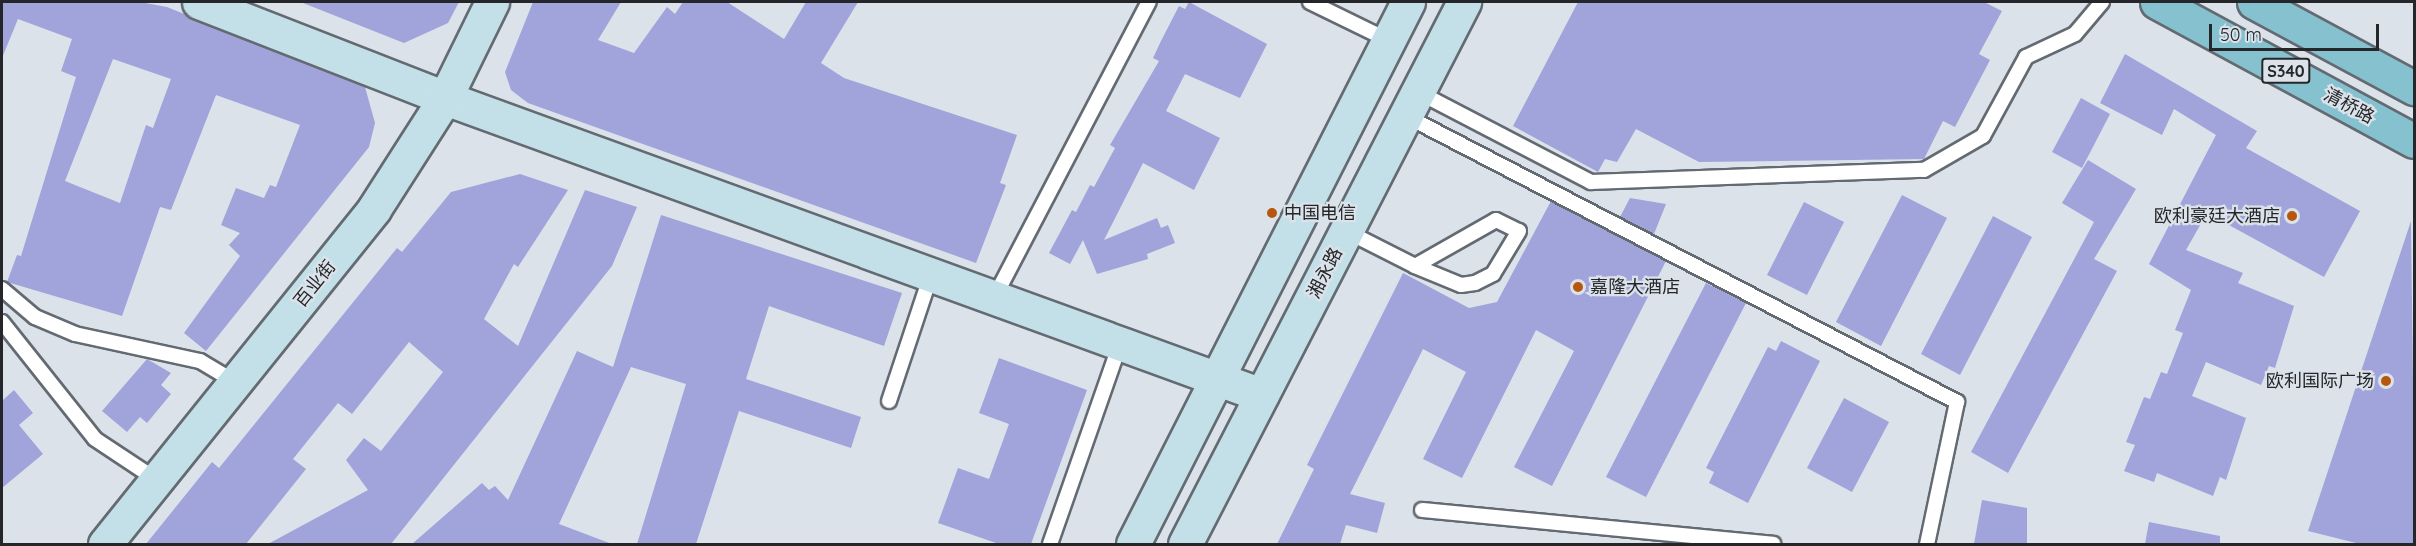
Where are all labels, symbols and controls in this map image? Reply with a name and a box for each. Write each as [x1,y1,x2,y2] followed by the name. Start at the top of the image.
[2212,12,2382,50] scale bar
[2220,23,2262,46] text: 50 m
[2260,58,2312,84] road number: S340
[2320,84,2378,128] street label: 清桥路
[1284,202,1356,224] place label: 中国电信
[2154,205,2280,227] place label: 欧利豪廷大酒店
[1265,206,1279,220] marker: 中国电信
[2285,209,2299,223] marker: 欧利豪廷大酒店
[1303,244,1347,302] street label: 湘永路
[290,256,340,312] street label: 百业街
[1590,276,1680,298] place label: 嘉隆大酒店
[1571,280,1585,294] marker: 嘉隆大酒店
[2266,370,2374,392] place label: 欧利国际广场
[2379,374,2393,388] marker: 欧利国际广场

